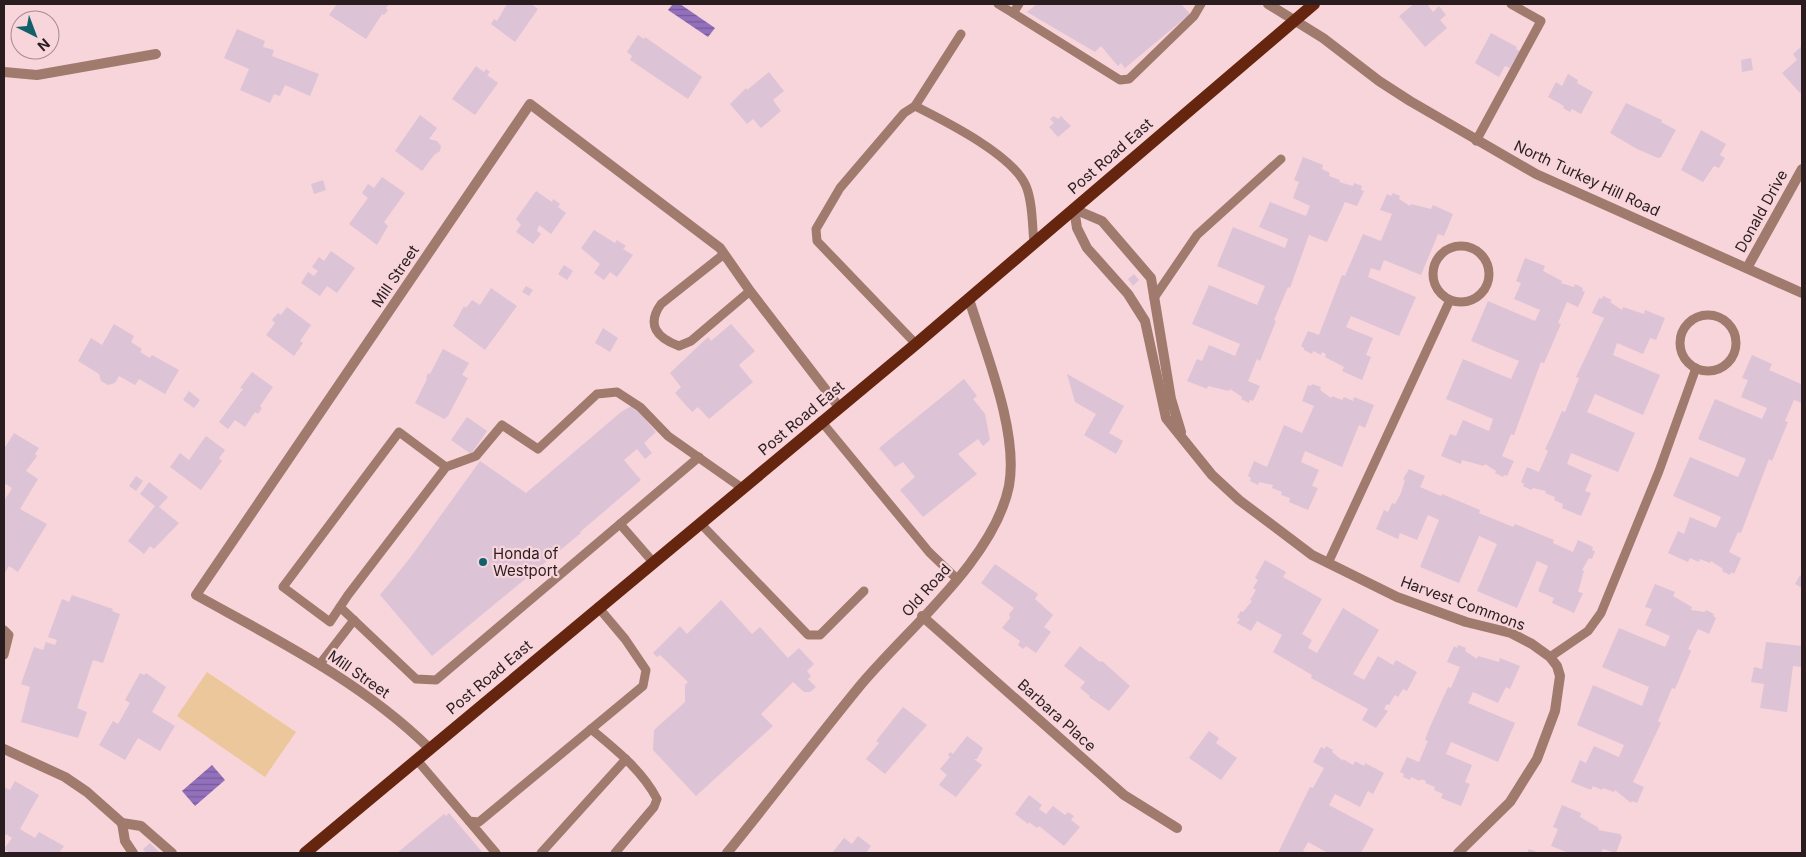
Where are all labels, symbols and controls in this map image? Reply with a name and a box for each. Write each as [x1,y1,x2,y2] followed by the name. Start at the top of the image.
[10,10,60,60] north arrow
[34,35,54,55] text: N
[1064,114,1156,198] street label: Post Road East
[1511,136,1663,220] street label: North Turkey Hill Road
[1731,166,1791,256] street label: Donald Drive
[367,241,423,311] street label: Mill Street
[754,377,848,459] street label: Post Road East
[493,544,559,580] place label: Honda of Westport
[477,556,489,568] marker: Honda of Westport
[897,560,955,620] street label: Old Road
[1398,572,1528,634] street label: Harvest Commons
[442,636,536,718] street label: Post Road East
[324,646,394,702] street label: Mill Street
[1014,675,1100,755] street label: Barbara Place

